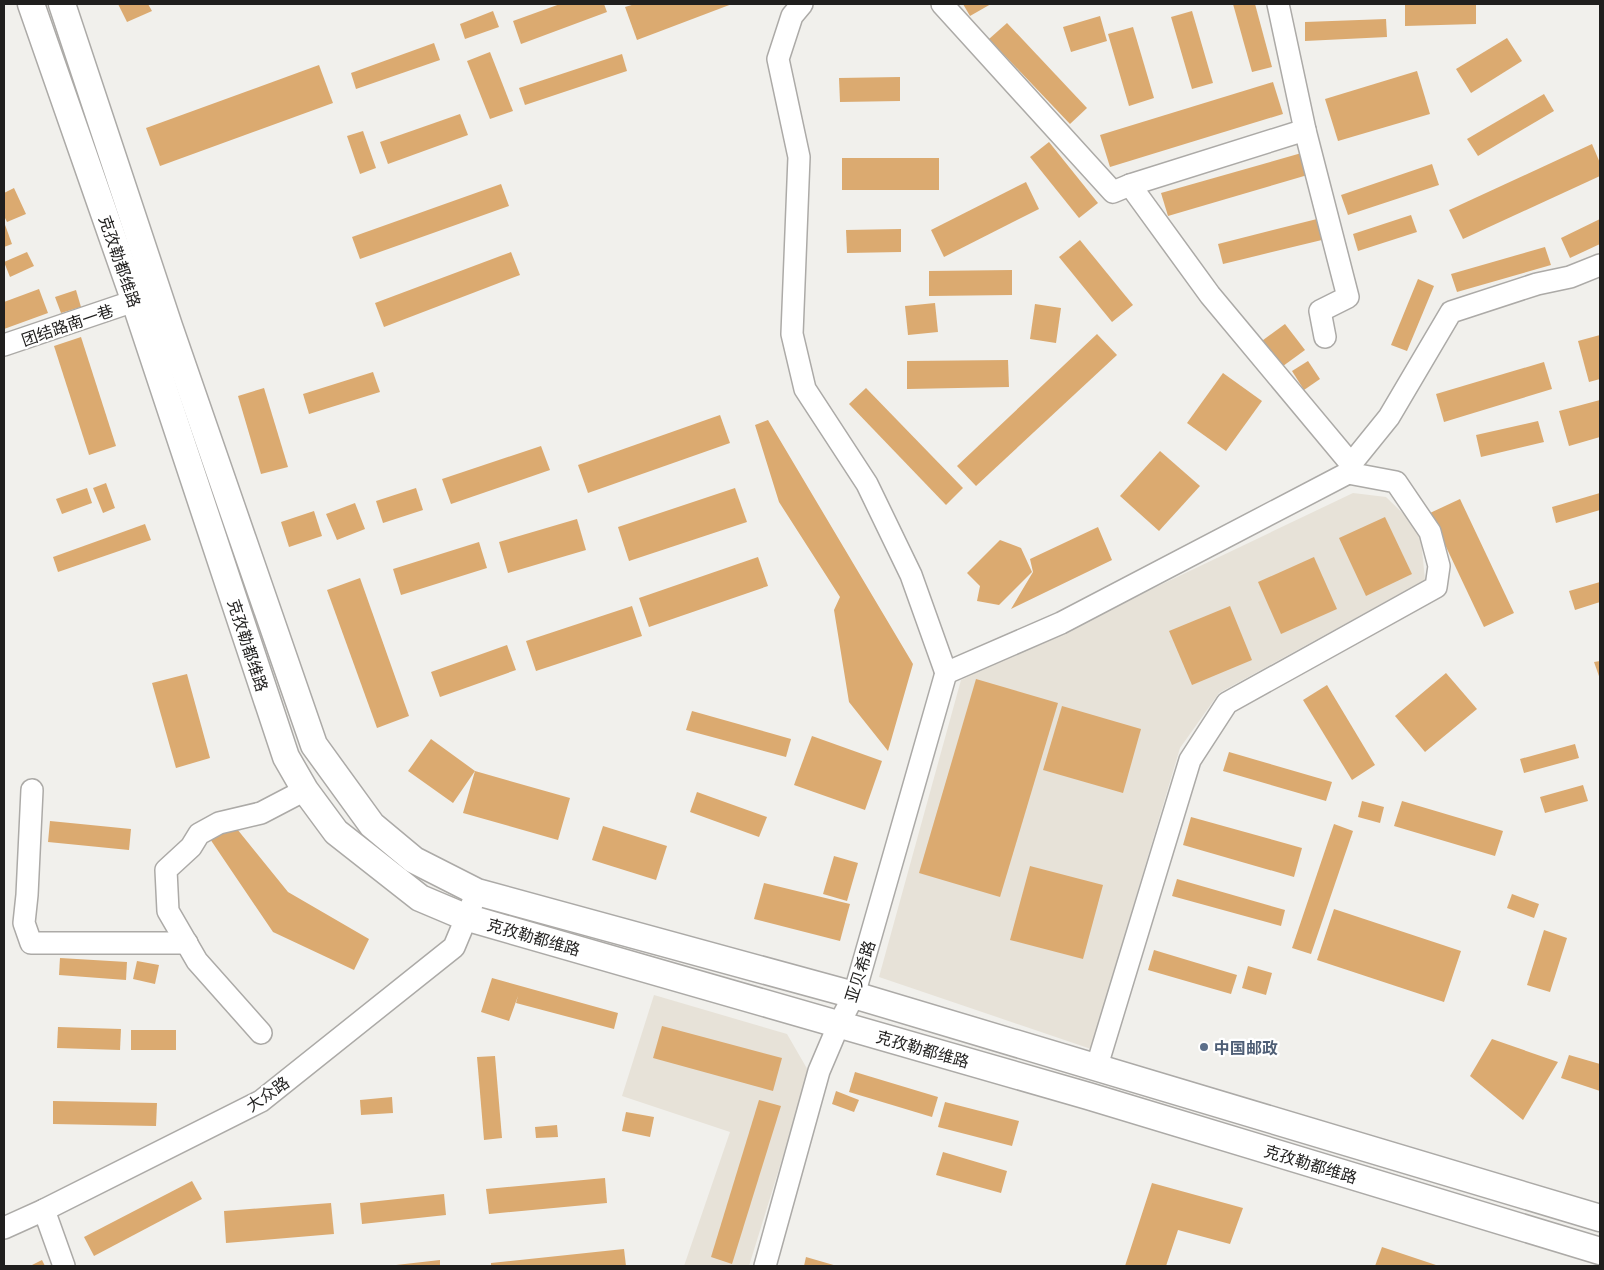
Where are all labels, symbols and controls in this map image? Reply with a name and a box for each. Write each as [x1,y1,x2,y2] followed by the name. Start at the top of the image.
[94,212,148,310] street label: 克孜勒都维路
[18,297,116,351] street label: 团结路南一巷
[223,596,275,694] street label: 克孜勒都维路
[485,911,583,961] street label: 克孜勒都维路
[838,937,880,1005] street label: 亚贝希路
[874,1023,972,1073] street label: 克孜勒都维路
[1214,1035,1278,1059] place label: 中国邮政
[1198,1041,1210,1053] marker: 中国邮政
[240,1069,294,1117] street label: 大众路
[1262,1137,1360,1189] street label: 克孜勒都维路

